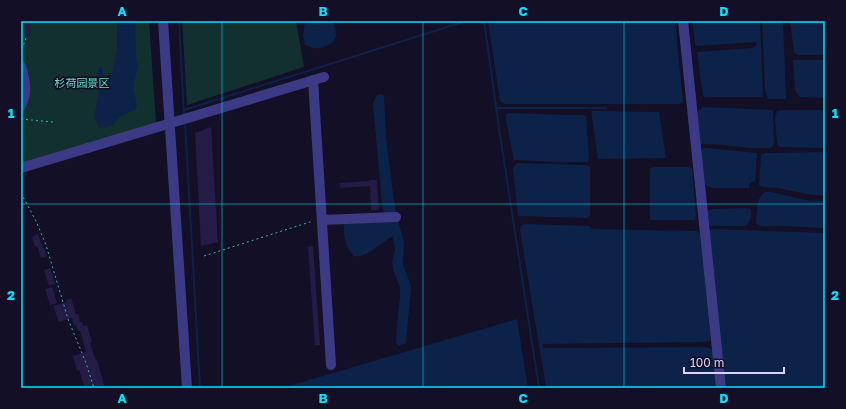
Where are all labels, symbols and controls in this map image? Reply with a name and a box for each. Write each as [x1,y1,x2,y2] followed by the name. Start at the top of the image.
[117,3,127,19] text: A
[318,3,328,19] text: B
[518,3,528,19] text: C
[719,3,729,19] text: D
[55,76,110,89] park label: 杉荷园景区
[8,105,15,121] text: 1
[832,105,839,121] text: 1
[7,287,15,303] text: 2
[831,287,839,303] text: 2
[684,349,784,375] scale bar
[690,355,724,370] text: 100 m
[117,390,127,406] text: A
[318,390,328,406] text: B
[518,390,528,406] text: C
[719,390,729,406] text: D

